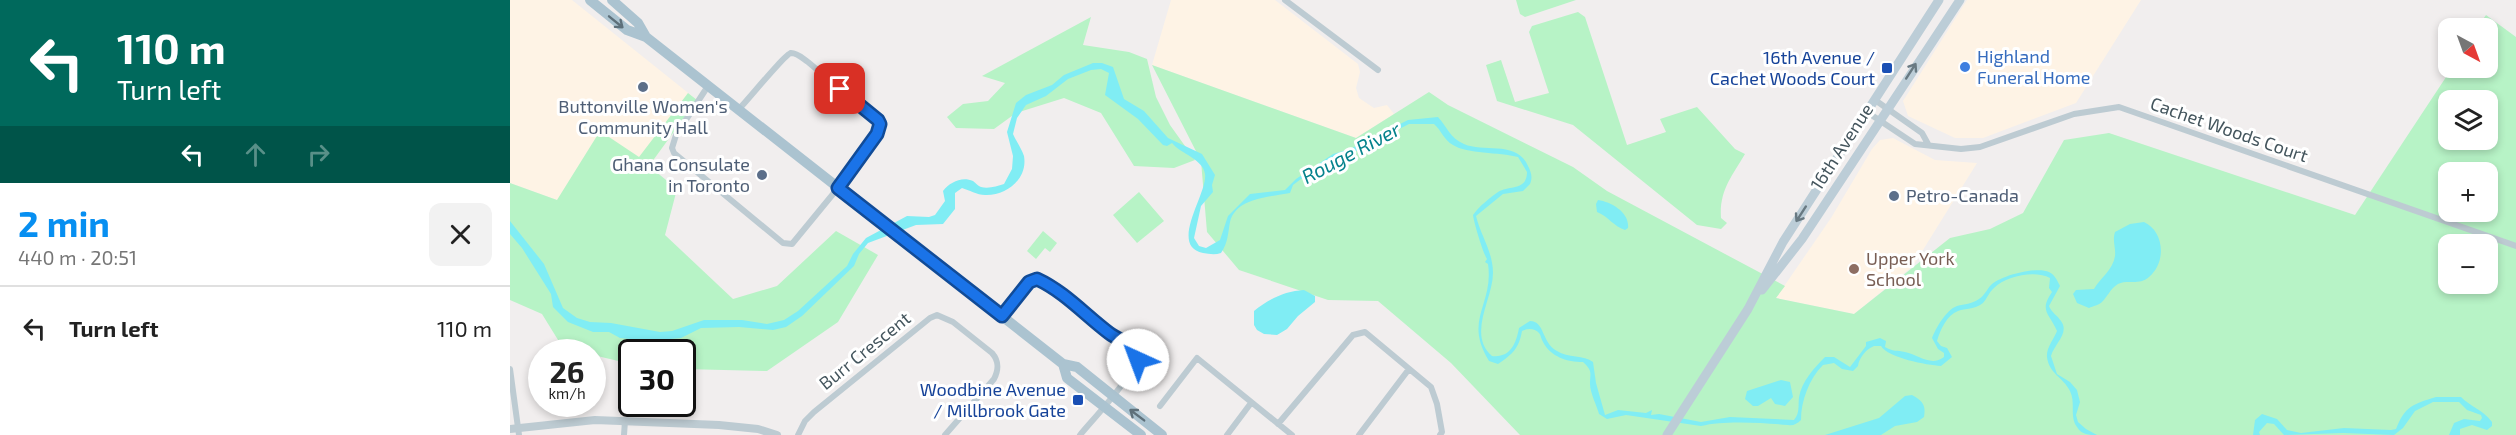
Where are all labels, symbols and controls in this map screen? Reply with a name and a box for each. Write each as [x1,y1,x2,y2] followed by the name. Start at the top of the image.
[608,15,624,28] one-way arrow
[2438,18,2498,78] north arrow
[2438,18,2498,294] map controls
[117,22,226,72] text: 110 m
[18,24,96,102] icon: left
[1977,45,2091,88] place label: Highland Funeral Home
[1710,46,1875,89] place label: 16th Avenue / Cachet Woods Court
[1958,60,1972,74] marker: Highland Funeral Home
[1880,61,1894,75] marker: 16th Avenue / Cachet Woods Court
[814,63,865,114] pin
[1905,63,1918,80] one-way arrow
[823,72,856,105] icon: arrive
[117,73,221,105] text: Turn left
[636,80,650,94] marker: Buttonville Women's Community Hall
[2438,90,2498,150] button: layers
[2148,92,2311,166] street label: Cachet Woods Court
[558,95,728,138] place label: Buttonville Women's Community Hall
[1805,99,1877,194] street label: 16th Avenue
[1297,116,1405,188] water label: Rouge River
[176,138,209,171] icon: left
[239,138,272,171] icon: ahead
[302,138,335,171] icon: right
[612,153,750,196] place label: Ghana Consulate in Toronto
[2438,162,2498,222] button: +
[755,168,769,182] marker: Ghana Consulate in Toronto
[1906,184,2019,206] place label: Petro-Canada
[1887,189,1901,203] marker: Petro-Canada
[18,201,110,244] text: 2 min
[429,203,492,266] button: close
[1795,205,1807,222] one-way arrow
[2438,234,2498,294] button: −
[18,245,137,269] text: 440 m · 20:51
[1866,247,1955,290] place label: Upper York School
[1847,262,1861,276] marker: Upper York School
[814,307,915,394] street label: Burr Crescent
[18,312,51,345] icon: left
[69,315,158,341] text: Turn left
[437,315,492,341] text: 110 m
[1106,328,1170,392] position arrow
[618,339,696,417] speed limit sign: 30
[549,353,585,389] text: 26
[920,378,1066,421] place label: Woodbine Avenue / Millbrook Gate
[548,384,586,402] text: km/h
[1071,393,1085,407] marker: Woodbine Avenue / Millbrook Gate
[1130,409,1146,422] one-way arrow

